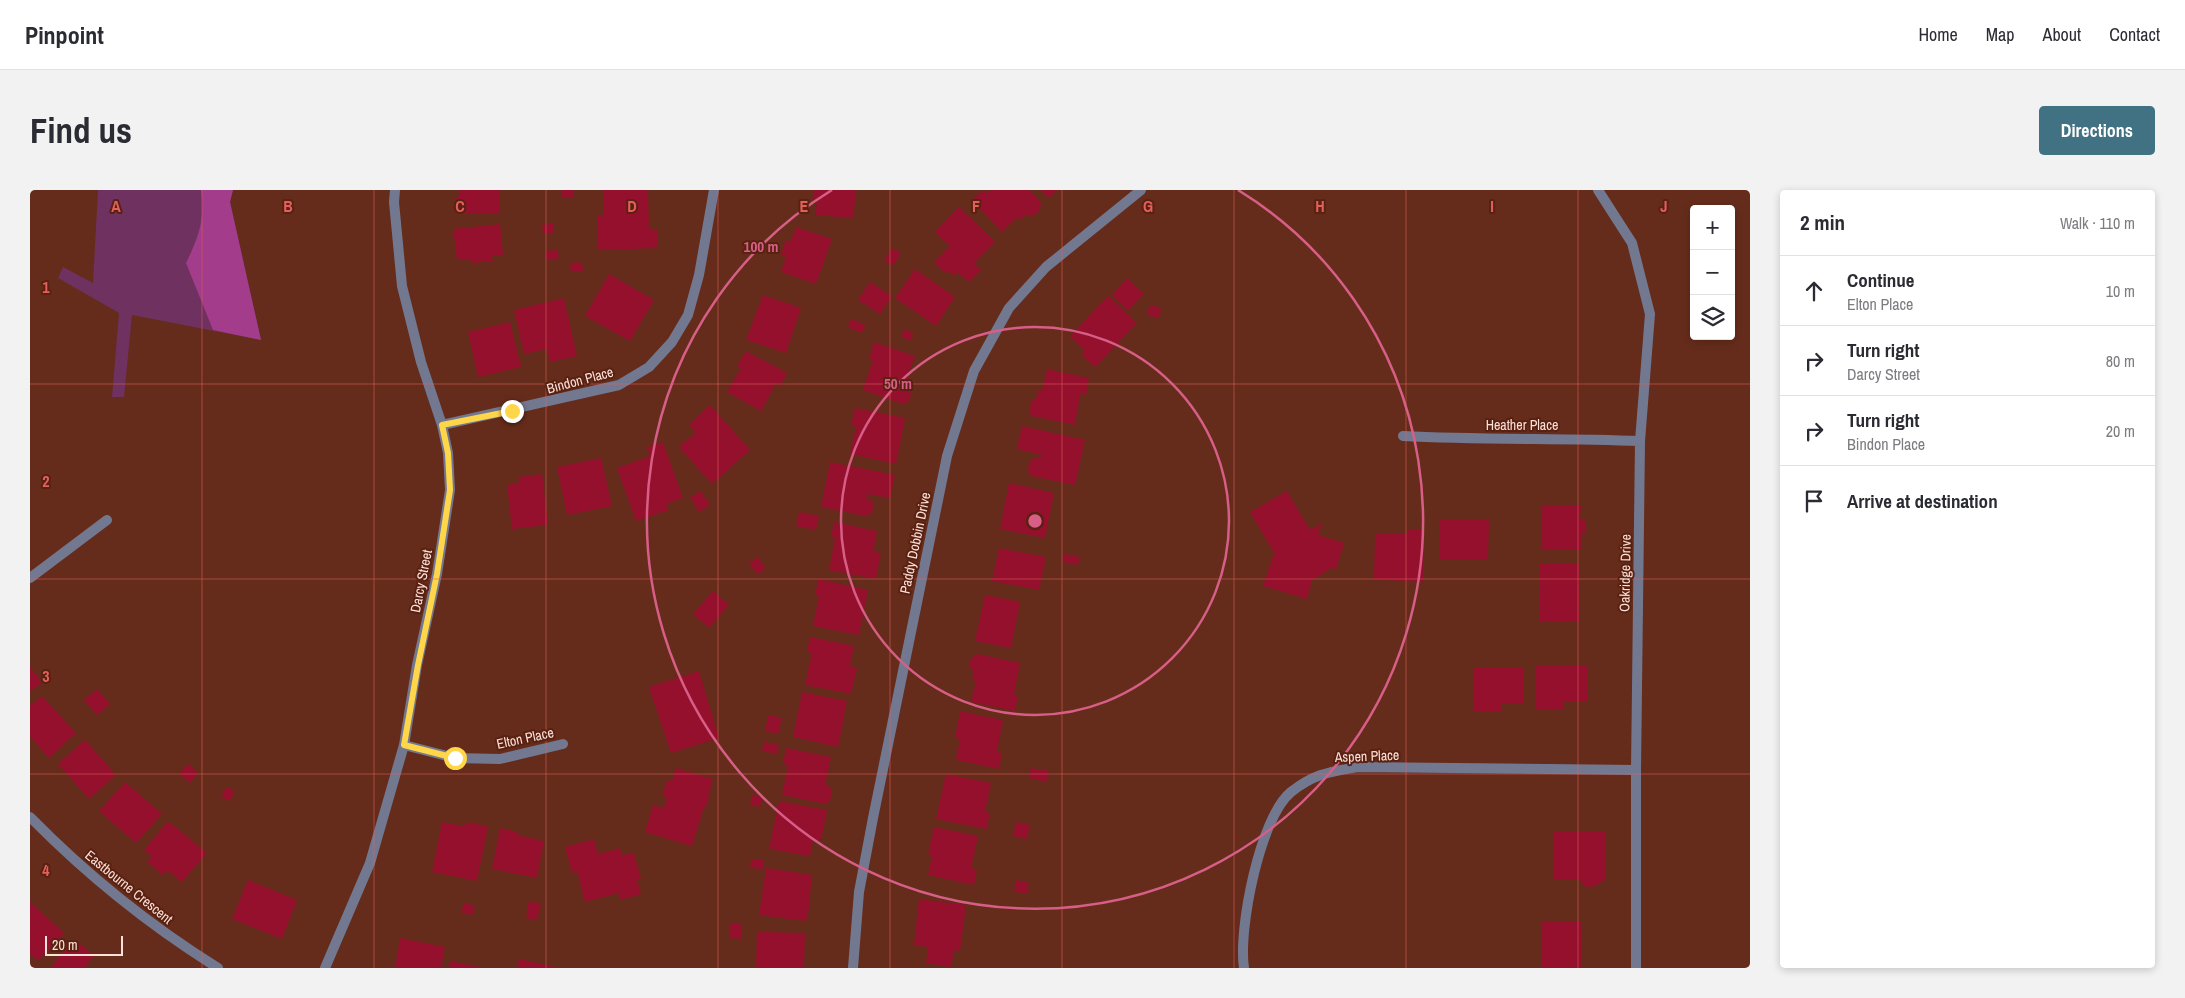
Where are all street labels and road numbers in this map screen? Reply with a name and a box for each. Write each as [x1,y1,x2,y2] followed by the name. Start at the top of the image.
[545,362,615,398] street label: Bindon Place
[1486,416,1558,434] street label: Heather Place
[895,491,935,595] street label: Paddy Dobbin Drive
[1615,534,1635,612] street label: Oakridge Drive
[406,548,436,614] street label: Darcy Street
[495,723,555,753] street label: Elton Place
[1333,746,1400,766] street label: Aspen Place
[81,846,177,928] street label: Eastbourne Crescent

